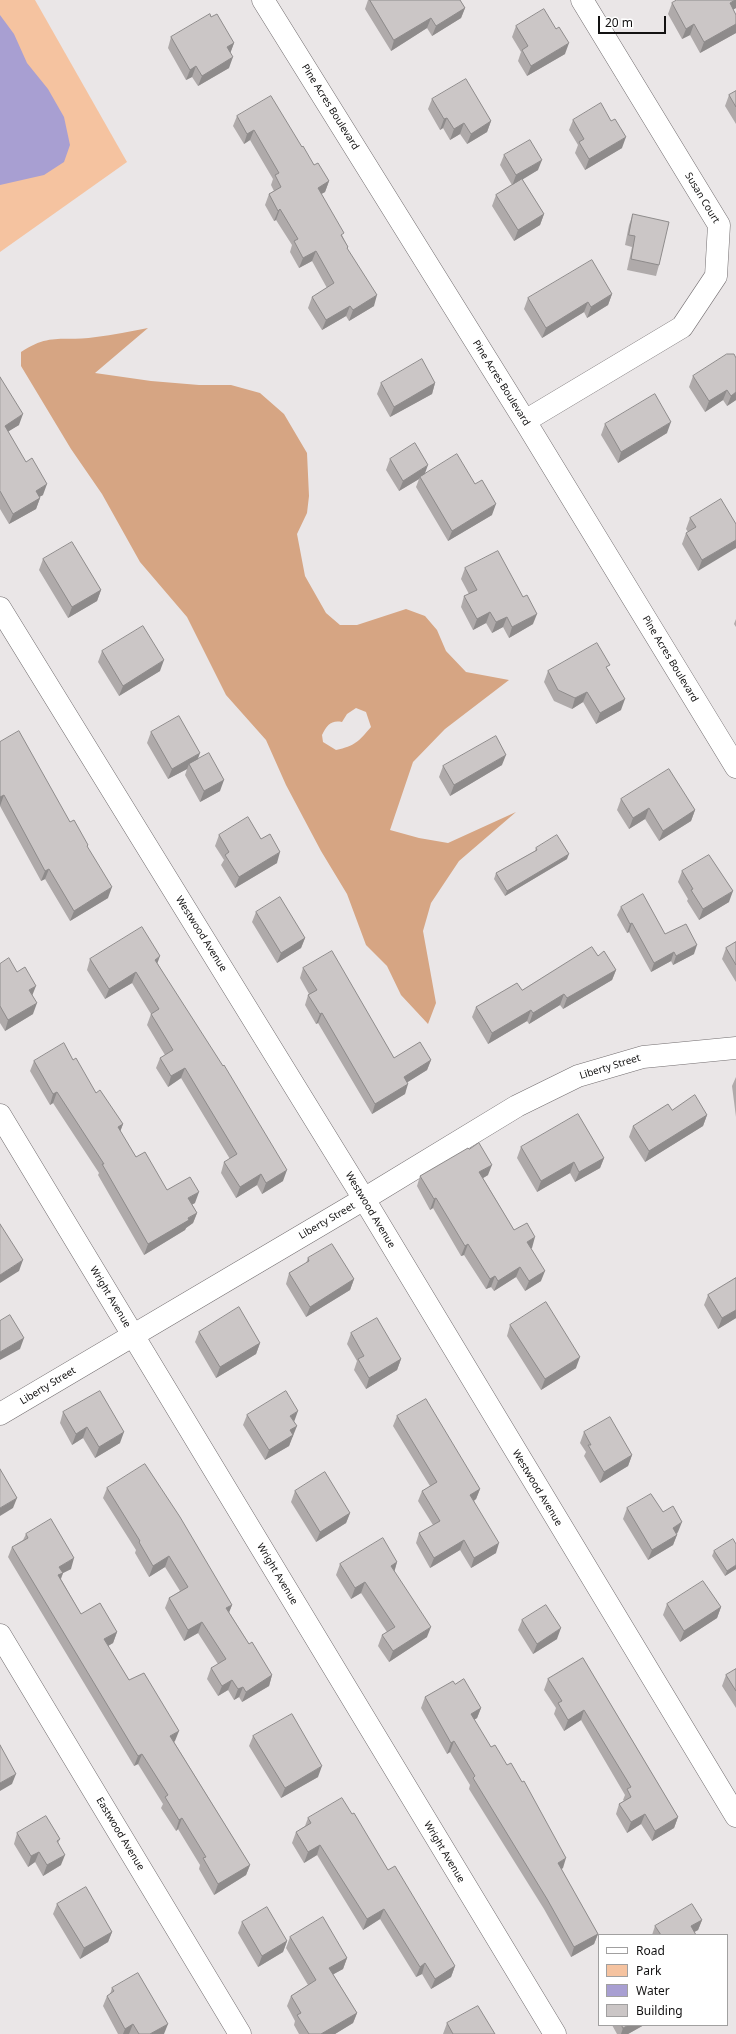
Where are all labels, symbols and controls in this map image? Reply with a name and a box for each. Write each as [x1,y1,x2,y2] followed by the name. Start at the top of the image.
[600,8,668,34] scale bar
[605,14,633,31] text: 20 m
[299,62,361,152] street label: Pine Acres Boulevard
[682,170,722,226] street label: Susan Court
[470,338,532,428] street label: Pine Acres Boulevard
[639,614,701,704] street label: Pine Acres Boulevard
[173,894,229,974] street label: Westwood Avenue
[578,1052,642,1082] street label: Liberty Street
[342,1170,398,1250] street label: Westwood Avenue
[297,1200,357,1242] street label: Liberty Street
[87,1264,133,1330] street label: Wright Avenue
[18,1365,78,1407] street label: Liberty Street
[509,1448,565,1528] street label: Westwood Avenue
[254,1541,300,1607] street label: Wright Avenue
[93,1795,147,1873] street label: Eastwood Avenue
[421,1819,467,1885] street label: Wright Avenue
[598,1934,728,2026] legend
[636,1942,665,1959] text: Road
[636,1962,661,1979] text: Park
[636,1982,670,1999] text: Water
[636,2002,683,2019] text: Building

